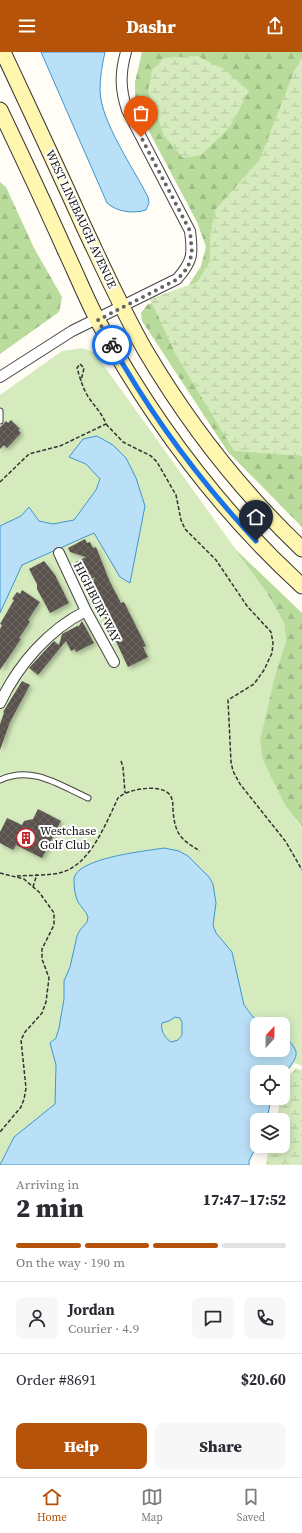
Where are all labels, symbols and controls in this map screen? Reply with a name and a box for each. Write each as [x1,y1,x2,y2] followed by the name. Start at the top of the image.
[126,14,176,39] text: Dashr
[16,15,38,37] icon: menu
[264,15,286,37] icon: share
[124,96,158,137] pin
[130,102,152,124] icon: bag
[42,147,120,291] street label: WEST LINEBAUGH AVENUE
[92,325,132,365] courier
[101,334,123,356] icon: bike
[239,500,273,541] pin
[245,506,267,528] icon: home
[70,559,124,645] street label: HIGHBURY WAY
[40,823,96,853] place label: Westchase Golf Club
[15,827,37,849] building icon: Westchase Golf Club
[250,1017,290,1057] north arrow
[250,1017,290,1153] map controls
[250,1065,290,1105] button: locate
[250,1113,290,1153] button: layers
[16,1176,79,1193] text: Arriving in
[203,1189,286,1210] text: 17:47–17:52
[16,1190,84,1226] text: 2 min
[16,1254,125,1271] text: On the way · 190 m
[16,1297,58,1339] button: person
[192,1297,234,1339] button: chat
[244,1297,286,1339] button: phone
[68,1299,115,1320] text: Jordan
[68,1320,139,1337] text: Courier · 4.9
[16,1369,97,1390] text: Order #8691
[241,1369,286,1390] text: $20.60
[16,1423,147,1469] button: Help
[155,1423,286,1469] button: Share
[37,1486,67,1525] tab: Home
[141,1486,163,1525] tab: Map
[237,1486,265,1525] tab: Saved

